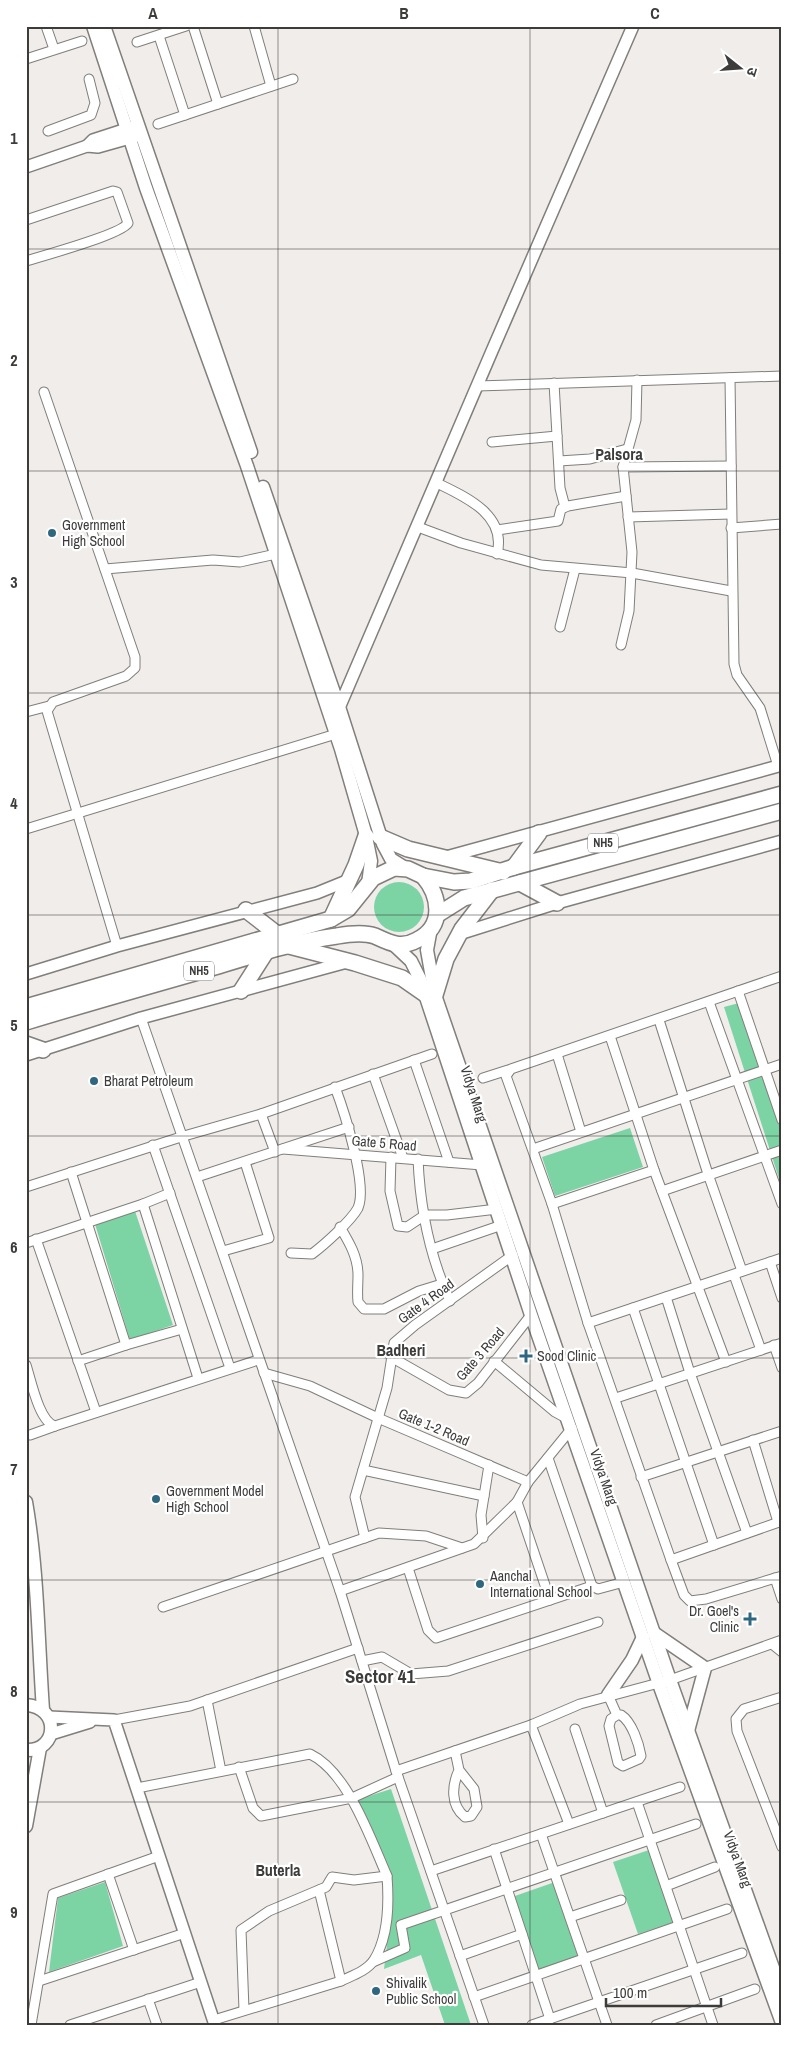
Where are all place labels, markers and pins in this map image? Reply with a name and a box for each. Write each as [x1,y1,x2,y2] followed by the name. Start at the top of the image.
[62,516,125,550] place label: Government High School
[46,527,58,539] marker: Government High School
[104,1072,193,1090] place label: Bharat Petroleum
[88,1075,100,1087] marker: Bharat Petroleum
[537,1347,597,1365] place label: Sood Clinic
[519,1349,533,1363] marker: Sood Clinic
[166,1482,264,1516] place label: Government Model High School
[150,1493,162,1505] marker: Government Model High School
[489,1567,592,1601] place label: Aanchal International School
[474,1578,486,1590] marker: Aanchal International School
[689,1602,739,1636] place label: Dr. Goel's Clinic
[743,1612,757,1626] marker: Dr. Goel's Clinic
[386,1974,456,2008] place label: Shivalik Public School
[370,1985,382,1997] marker: Shivalik Public School

